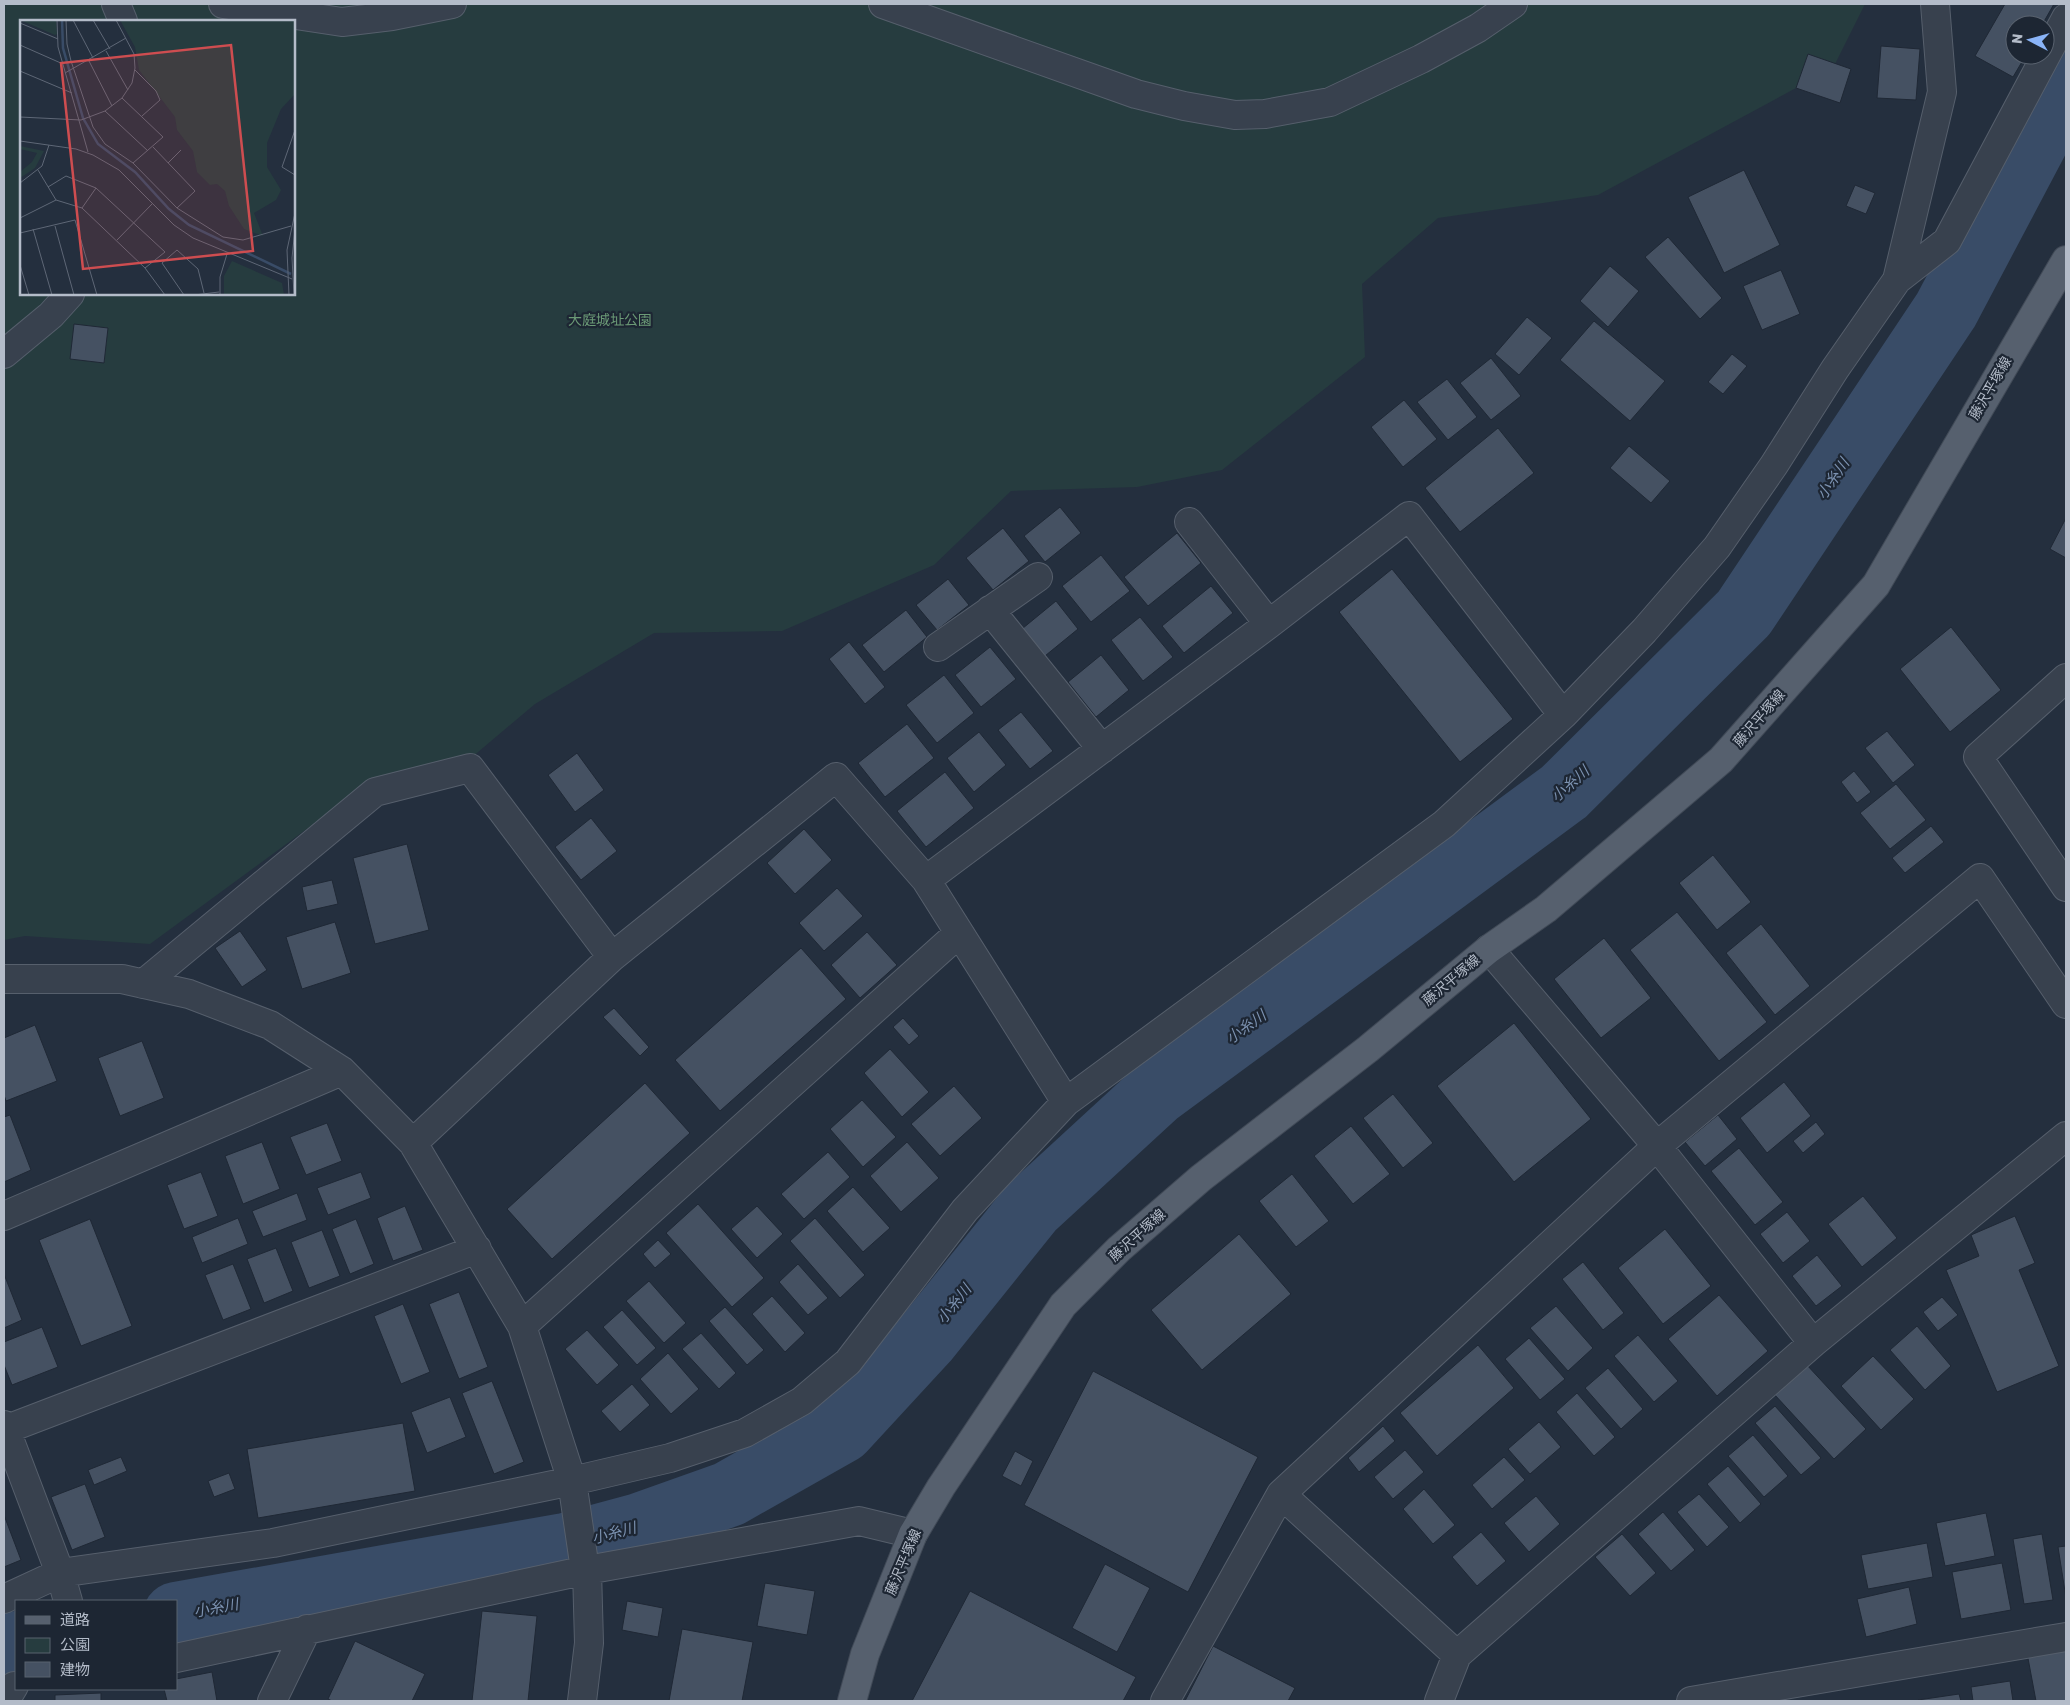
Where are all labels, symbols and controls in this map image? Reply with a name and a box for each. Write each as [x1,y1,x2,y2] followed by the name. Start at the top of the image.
[2005,15,2055,65] north arrow
[20,20,295,295] inset map
[2009,33,2027,45] text: N
[568,312,652,329] park label: 大庭城址公園
[1966,354,2015,423] street label: 藤沢平塚線
[1813,454,1854,503] water label: 小糸川
[1730,686,1789,750] street label: 藤沢平塚線
[1547,761,1594,806] water label: 小糸川
[1419,951,1484,1009] street label: 藤沢平塚線
[1223,1005,1271,1048] water label: 小糸川
[1106,1206,1169,1265] street label: 藤沢平塚線
[933,1279,976,1327] water label: 小糸川
[590,1518,640,1548] water label: 小糸川
[882,1527,925,1598] street label: 藤沢平塚線
[192,1595,242,1621] water label: 小糸川
[15,1600,178,1690] legend
[60,1611,90,1629] text: 道路
[60,1636,90,1654] text: 公園
[60,1661,90,1679] text: 建物

